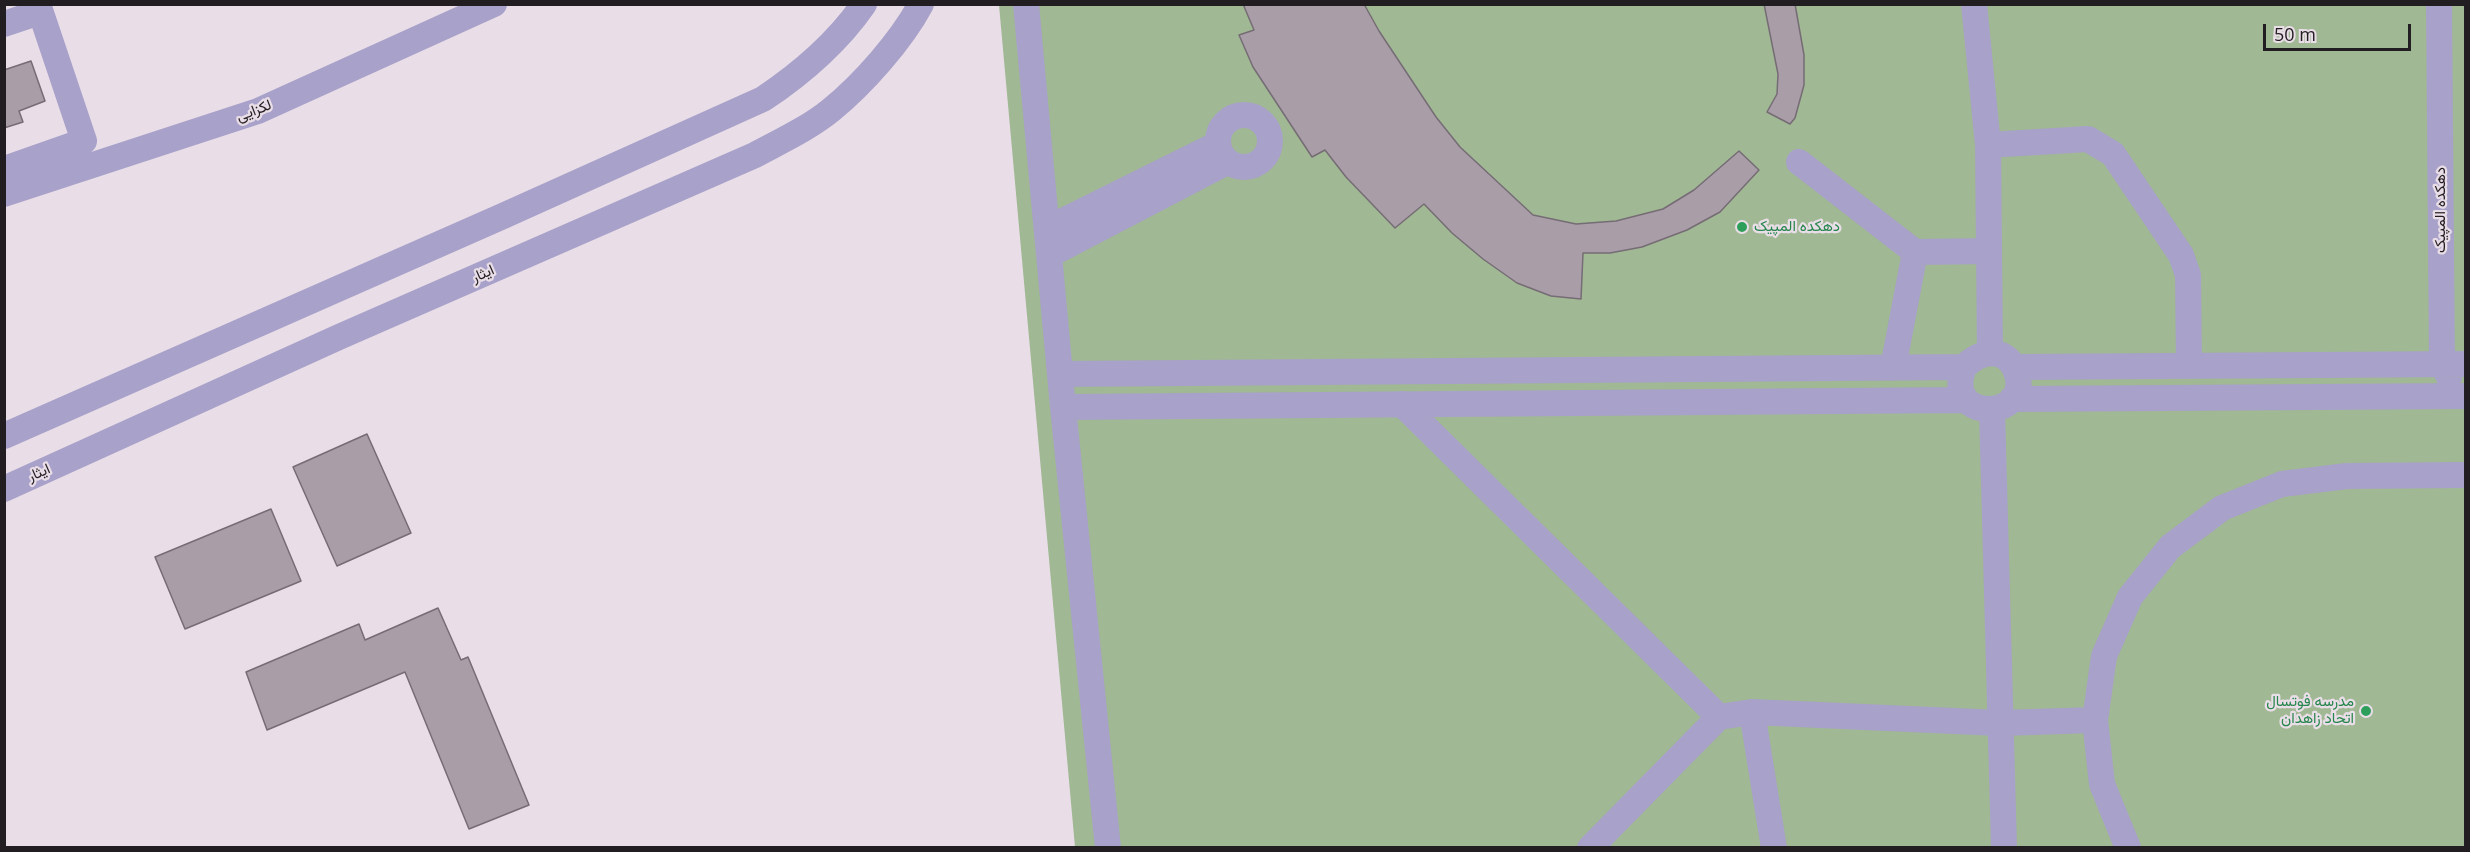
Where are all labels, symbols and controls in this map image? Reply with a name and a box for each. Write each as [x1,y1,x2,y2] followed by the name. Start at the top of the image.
[2266,12,2414,50] scale bar
[2274,22,2316,46] text: 50 m
[234,96,274,126] street label: لکزایی
[2432,167,2450,253] street label: دهکده المپیک
[1754,218,1840,236] place label: دهکده المپیک
[1735,220,1749,234] marker: دهکده المپیک
[469,261,497,287] street label: ایثار
[25,460,53,486] street label: ایثار
[2266,693,2354,728] place label: مدرسه فوتسال اتحاد زاهدان
[2359,704,2373,718] marker: مدرسه فوتسال اتحاد زاهدان

